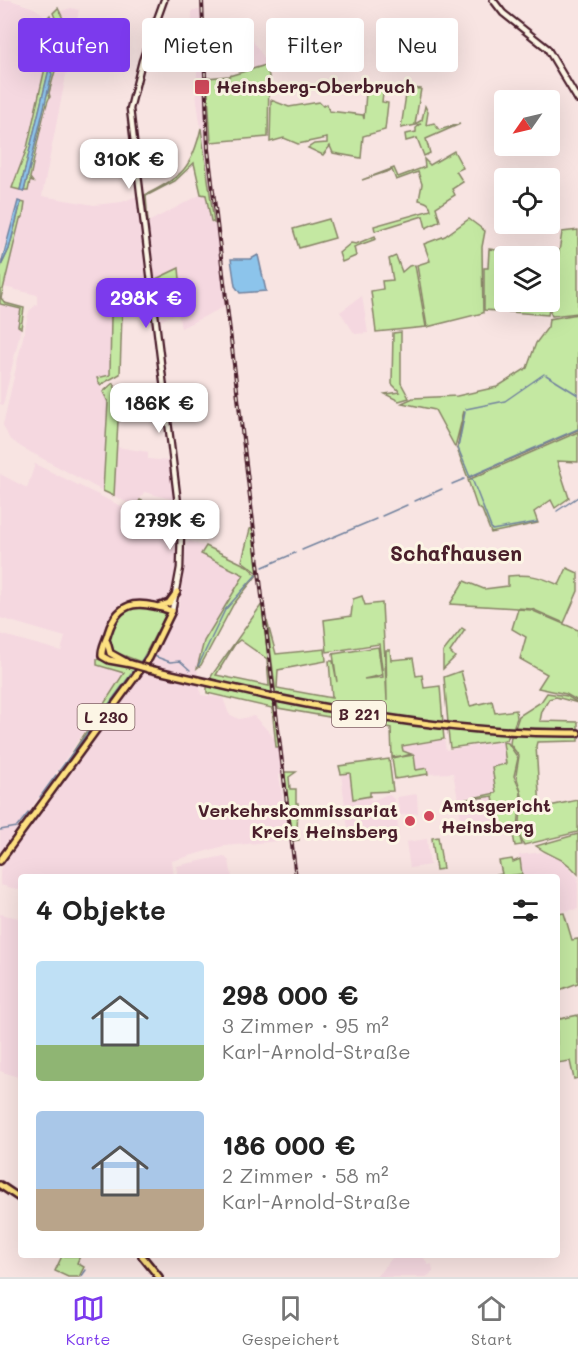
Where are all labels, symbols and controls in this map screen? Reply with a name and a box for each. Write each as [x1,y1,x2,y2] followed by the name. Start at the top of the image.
[18,18,130,72] chip: Kaufen
[142,18,254,72] chip: Mieten
[266,18,364,72] chip: Filter
[376,18,458,72] chip: Neu
[216,74,415,98] place label: Heinsberg-Oberbruch
[193,78,211,96] marker: Heinsberg-Oberbruch
[494,90,560,156] north arrow
[494,90,560,312] map controls
[80,139,178,190] pin: 310K €
[94,145,164,171] text: 310K €
[494,168,560,234] button: locate
[494,246,560,312] button: layers
[97,278,195,329] pin: 298K €
[110,284,182,310] text: 298K €
[110,383,208,434] pin: 186K €
[124,389,194,415] text: 186K €
[121,500,219,551] pin: 279K €
[135,506,205,532] text: 279K €
[390,539,522,566] district label: Schafhausen
[332,701,386,727] road number: B 221
[78,704,134,730] road number: L 230
[441,793,551,838] place label: Amtsgericht Heinsberg
[198,798,398,843] place label: Verkehrskommissariat Kreis Heinsberg
[422,809,436,823] marker: Amtsgericht Heinsberg
[403,814,417,828] marker: Verkehrskommissariat Kreis Heinsberg
[36,893,166,927] text: 4 Objekte
[509,894,542,927] icon: filters
[222,978,358,1012] text: 298 000 €
[84,985,156,1057] icon: home
[222,1012,389,1038] text: 3 Zimmer · 95 m²
[222,1038,411,1064] text: Karl-Arnold-Straße
[222,1128,355,1162] text: 186 000 €
[84,1135,156,1207] icon: home
[222,1162,389,1188] text: 2 Zimmer · 58 m²
[222,1188,411,1214] text: Karl-Arnold-Straße
[66,1292,110,1349] tab: Karte
[242,1292,340,1349] tab: Gespeichert
[471,1292,512,1349] tab: Start

